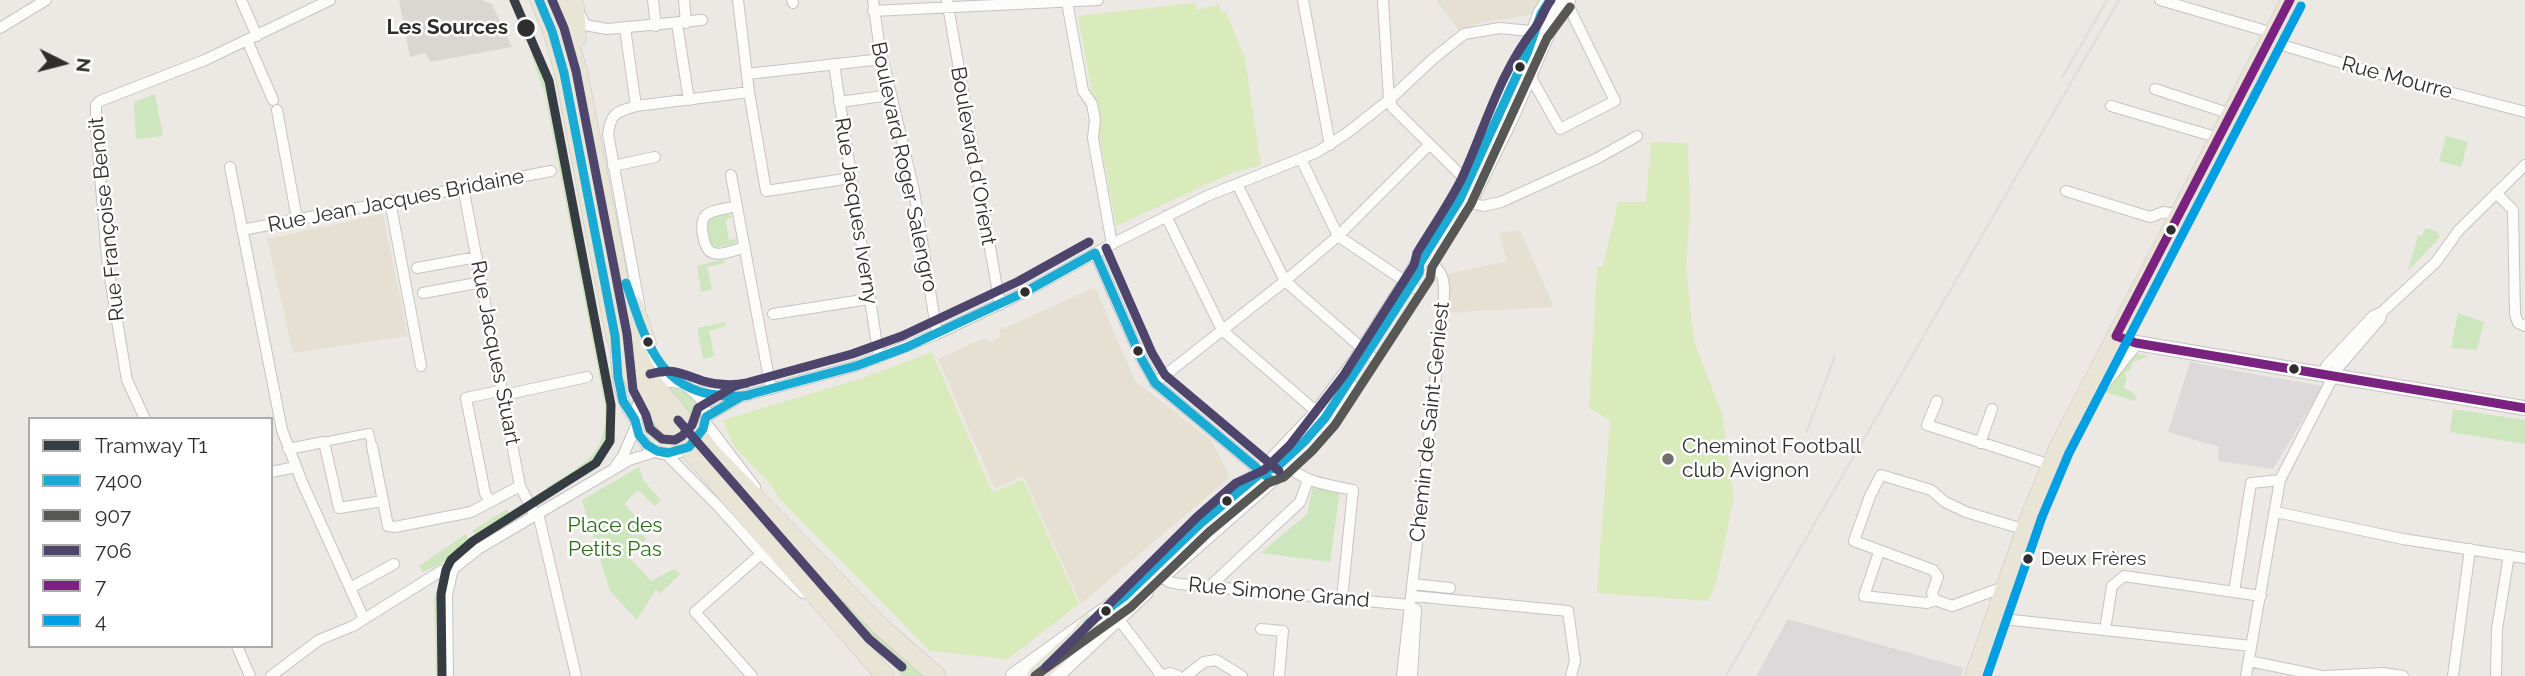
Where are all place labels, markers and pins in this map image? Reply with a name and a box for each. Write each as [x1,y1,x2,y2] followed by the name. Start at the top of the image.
[387,15,508,41] place label: Les Sources
[515,17,537,39] marker: Les Sources
[1513,60,1527,74] unlabelled marker
[2164,223,2178,237] unlabelled marker
[1018,285,1032,299] unlabelled marker
[641,335,655,349] unlabelled marker
[1131,344,1145,358] unlabelled marker
[2287,362,2301,376] unlabelled marker
[1682,434,1861,484] place label: Cheminot Football club Avignon
[1660,451,1676,467] marker: Cheminot Football club Avignon
[1220,494,1234,508] unlabelled marker
[2041,548,2146,570] place label: Deux Frères
[2021,552,2035,566] marker: Deux Frères
[1099,604,1113,618] unlabelled marker

